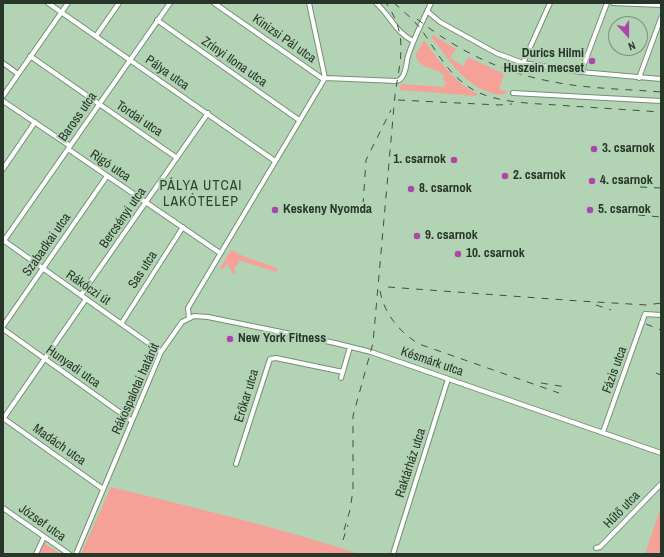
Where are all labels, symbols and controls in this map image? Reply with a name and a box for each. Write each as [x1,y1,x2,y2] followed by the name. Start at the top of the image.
[249,11,319,67] street label: Kinizsi Pál utca
[608,16,648,56] north arrow
[198,34,270,90] street label: Zrínyi Ilona utca
[626,39,637,54] text: N
[503,46,584,77] place label: Durics Hilmi Huszein mecset
[142,52,192,94] street label: Pálya utca
[587,56,597,66] marker: Durics Hilmi Huszein mecset
[55,89,101,145] street label: Baross utca
[113,98,165,140] street label: Tordai utca
[602,141,655,157] place label: 3. csarnok
[589,144,599,154] marker: 3. csarnok
[87,147,133,185] street label: Rigó utca
[393,152,446,168] place label: 1. csarnok
[449,155,459,165] marker: 1. csarnok
[513,168,566,184] place label: 2. csarnok
[500,171,510,181] marker: 2. csarnok
[600,173,653,189] place label: 4. csarnok
[587,176,597,186] marker: 4. csarnok
[159,178,243,210] district label: PÁLYA UTCAI LAKÓTELEP
[419,181,472,197] place label: 8. csarnok
[406,184,416,194] marker: 8. csarnok
[96,185,150,251] street label: Bercsényi utca
[283,202,372,218] place label: Keskeny Nyomda
[598,202,651,218] place label: 5. csarnok
[270,205,280,215] marker: Keskeny Nyomda
[585,205,595,215] marker: 5. csarnok
[20,210,74,280] street label: Szabadkai utca
[425,228,478,244] place label: 9. csarnok
[412,231,422,241] marker: 9. csarnok
[466,246,525,262] place label: 10. csarnok
[125,248,161,292] street label: Sas utca
[453,249,463,259] marker: 10. csarnok
[63,267,113,309] street label: Rákóczi út
[238,331,326,347] place label: New York Fitness
[225,334,235,344] marker: New York Fitness
[109,341,163,437] street label: Rákospalotai határút
[43,343,103,391] street label: Hunyadi utca
[399,344,465,380] street label: Késmárk utca
[599,344,631,396] street label: Fázis utca
[232,368,262,424] street label: Erőkar utca
[30,421,88,469] street label: Madách utca
[393,426,429,500] street label: Raktárház utca
[601,488,643,532] street label: Hűtő utca
[15,501,69,545] street label: József utca

